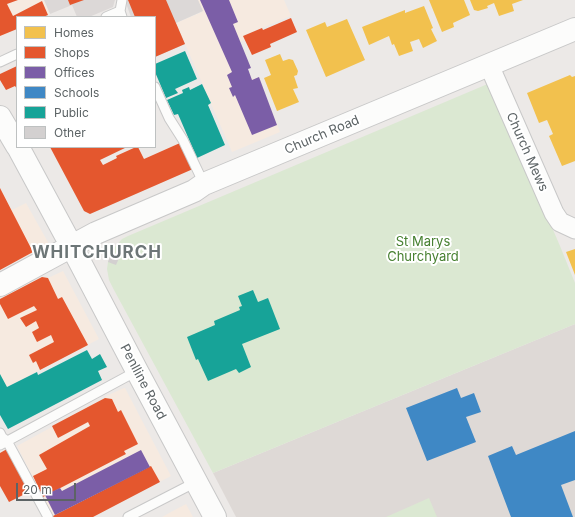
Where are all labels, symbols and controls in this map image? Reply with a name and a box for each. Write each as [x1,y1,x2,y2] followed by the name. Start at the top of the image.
[16,16,156,148] legend
[54,25,94,40] text: Homes
[54,45,90,60] text: Shops
[54,65,95,80] text: Offices
[54,85,99,100] text: Schools
[54,105,89,120] text: Public
[503,110,551,194] street label: Church Mews
[282,112,362,158] street label: Church Road
[54,125,86,140] text: Other
[387,234,459,265] park label: St Marys Churchyard
[32,243,162,263] district label: WHITCHURCH
[117,342,169,422] street label: Penlline Road
[18,475,78,501] scale bar
[23,482,52,497] text: 20 m

